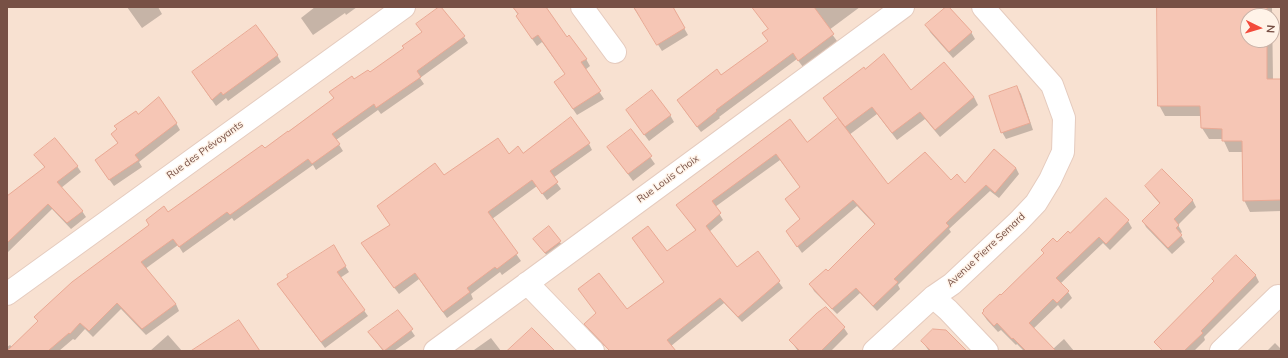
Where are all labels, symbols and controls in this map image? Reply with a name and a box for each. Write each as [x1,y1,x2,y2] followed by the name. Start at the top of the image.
[1240,8,1280,48] north arrow
[1264,24,1278,34] text: N
[164,118,246,182] street label: Rue des Prévoyants
[635,152,701,206] street label: Rue Louis Choix
[944,210,1028,290] street label: Avenue Pierre Semard

